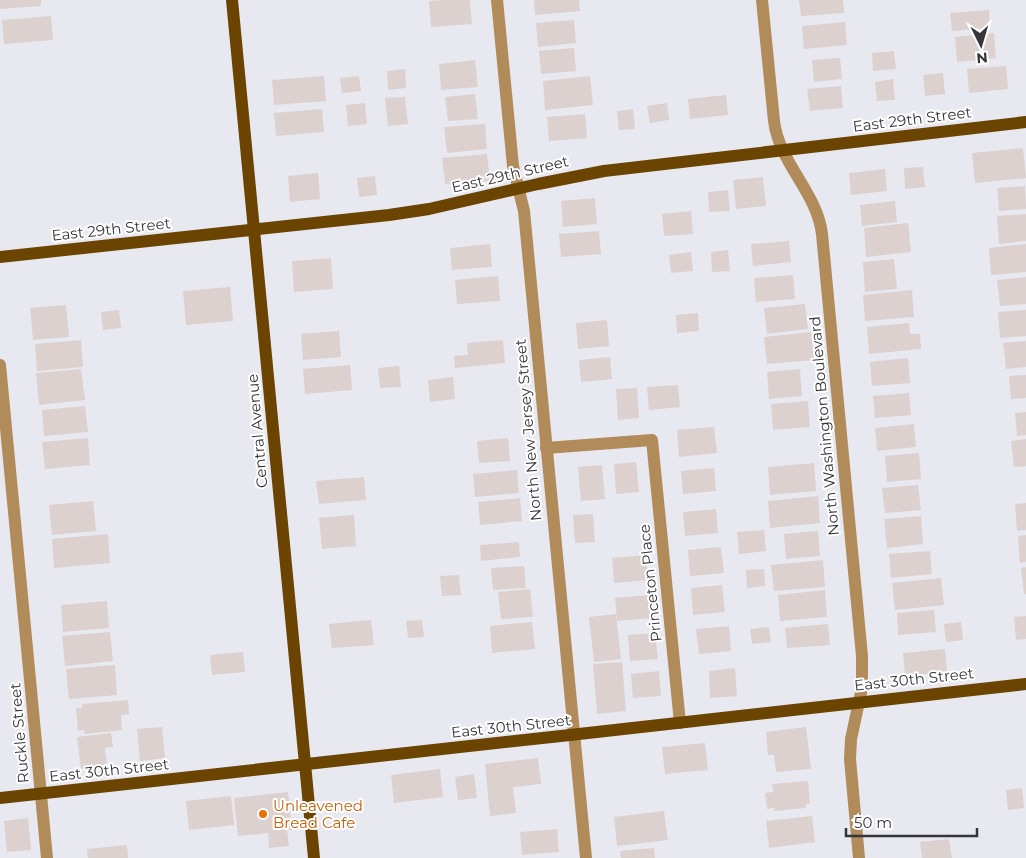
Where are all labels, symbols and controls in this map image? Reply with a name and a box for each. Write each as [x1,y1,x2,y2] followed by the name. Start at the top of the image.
[956,20,1006,70] north arrow
[976,48,989,67] text: N
[852,102,972,136] street label: East 29th Street
[450,151,570,197] street label: East 29th Street
[51,213,171,245] street label: East 29th Street
[805,315,843,537] street label: North Washington Boulevard
[511,338,545,522] street label: North New Jersey Street
[243,373,271,489] street label: Central Avenue
[634,523,666,643] street label: Princeton Place
[853,663,975,695] street label: East 30th Street
[5,682,33,784] street label: Ruckle Street
[450,710,572,742] street label: East 30th Street
[48,754,170,786] street label: East 30th Street
[273,796,363,832] place label: Unleavened Bread Cafe
[846,806,977,838] scale bar
[257,808,269,820] marker: Unleavened Bread Cafe
[854,813,892,832] text: 50 m

